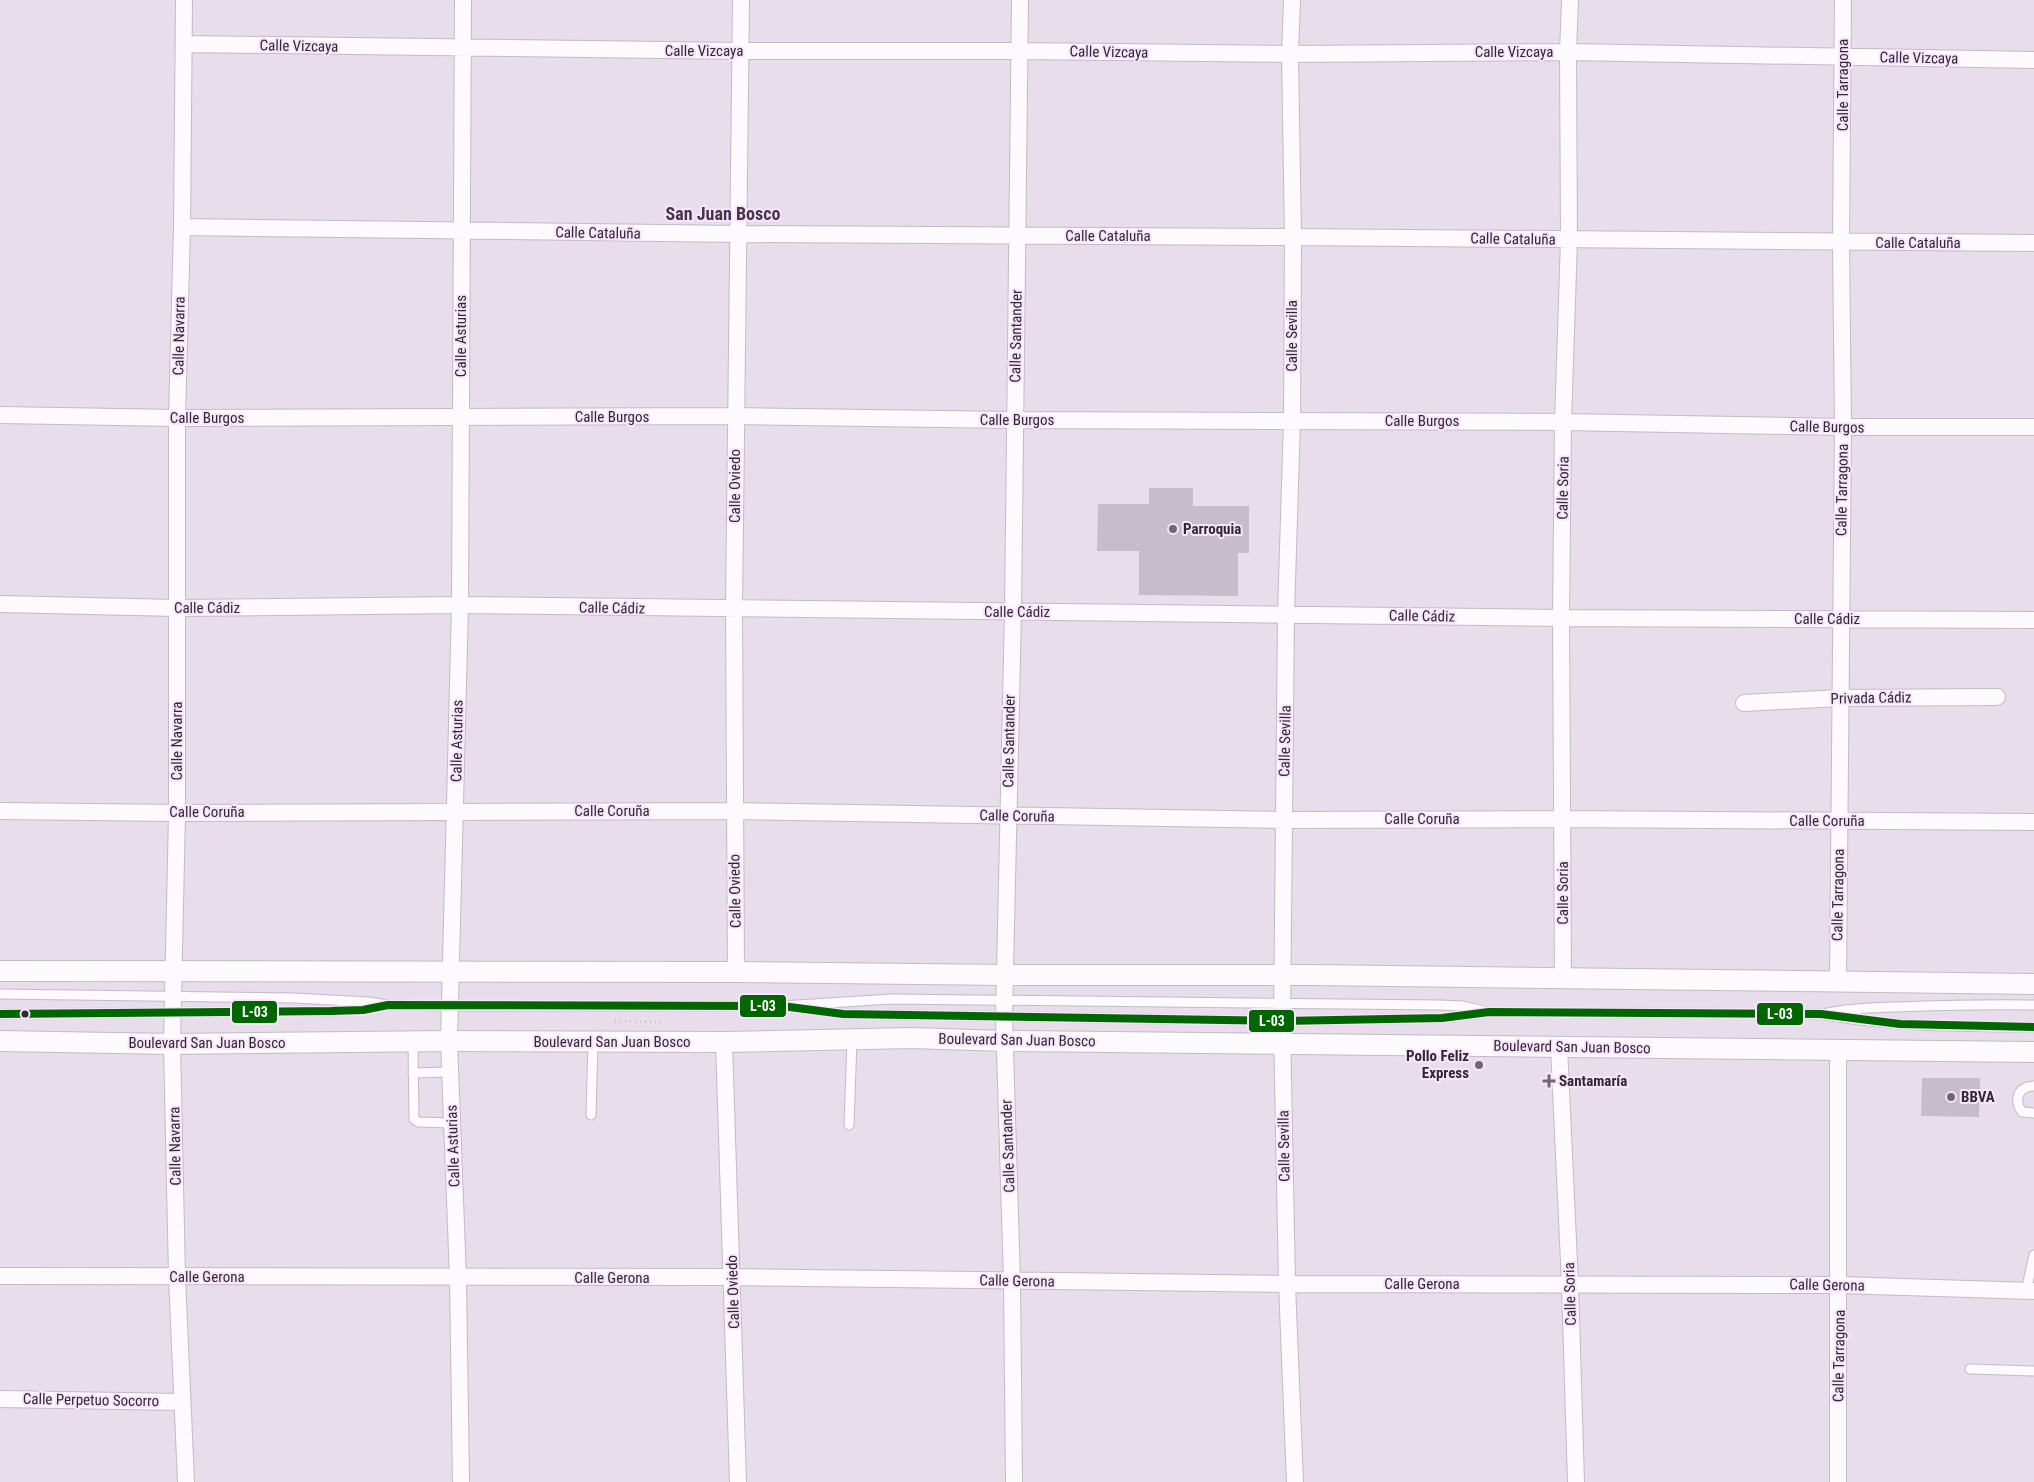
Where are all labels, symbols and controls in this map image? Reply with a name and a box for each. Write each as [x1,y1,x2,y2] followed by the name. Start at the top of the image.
[259,36,339,56] street label: Calle Vizcaya
[1834,39,1852,131] street label: Calle Tarragona
[665,42,743,60] street label: Calle Vizcaya
[1069,42,1149,62] street label: Calle Vizcaya
[1475,43,1553,61] street label: Calle Vizcaya
[1879,48,1959,68] street label: Calle Vizcaya
[666,203,780,224] district label: San Juan Bosco
[555,223,641,243] street label: Calle Cataluña
[1065,227,1151,245] street label: Calle Cataluña
[1470,229,1556,249] street label: Calle Cataluña
[1875,234,1961,252] street label: Calle Cataluña
[1006,289,1026,383] street label: Calle Santander
[452,295,470,377] street label: Calle Asturias
[169,296,189,376] street label: Calle Navarra
[1283,300,1301,372] street label: Calle Sevilla
[575,408,650,426] street label: Calle Burgos
[170,409,245,427] street label: Calle Burgos
[980,411,1055,429] street label: Calle Burgos
[1385,412,1460,430] street label: Calle Burgos
[1790,417,1865,437] street label: Calle Burgos
[1832,444,1852,536] street label: Calle Tarragona
[726,449,744,523] street label: Calle Oviedo
[1553,456,1573,520] street label: Calle Soria
[1183,520,1241,538] place label: Parroquia
[1167,523,1179,535] marker: Parroquia
[579,598,645,618] street label: Calle Cádiz
[174,599,240,617] street label: Calle Cádiz
[984,603,1050,621] street label: Calle Cádiz
[1389,606,1455,626] street label: Calle Cádiz
[1794,610,1860,628] street label: Calle Cádiz
[1830,688,1912,708] street label: Privada Cádiz
[999,694,1019,788] street label: Calle Santander
[447,700,467,782] street label: Calle Asturias
[168,702,186,780] street label: Calle Navarra
[1275,705,1295,777] street label: Calle Sevilla
[574,802,650,820] street label: Calle Coruña
[169,803,245,821] street label: Calle Coruña
[979,806,1055,826] street label: Calle Coruña
[1384,810,1460,828] street label: Calle Coruña
[1789,812,1865,830] street label: Calle Coruña
[1828,849,1848,941] street label: Calle Tarragona
[725,854,745,928] street label: Calle Oviedo
[1554,861,1572,925] street label: Calle Soria
[739,994,787,1018] line badge: L-03
[750,998,776,1014] text: L-03
[231,1000,278,1024] line badge: L-03
[1756,1002,1804,1026] line badge: L-03
[242,1004,268,1020] text: L-03
[1767,1006,1793,1022] text: L-03
[20,1009,30,1019] unlabelled marker
[1248,1009,1295,1033] line badge: L-03
[1259,1013,1285,1029] text: L-03
[938,1030,1096,1050] street label: Boulevard San Juan Bosco
[533,1033,691,1051] street label: Boulevard San Juan Bosco
[128,1034,286,1052] street label: Boulevard San Juan Bosco
[1493,1037,1651,1057] street label: Boulevard San Juan Bosco
[1406,1047,1469,1082] place label: Pollo Feliz Express
[1473,1059,1485,1071] marker: Pollo Feliz Express
[1559,1072,1627,1090] place label: Santamaría
[1543,1075,1555,1087] marker: Santamaría
[1961,1088,1995,1106] place label: BBVA
[1945,1091,1957,1103] marker: BBVA
[997,1099,1019,1193] street label: Calle Santander
[443,1104,463,1187] street label: Calle Asturias
[165,1106,185,1186] street label: Calle Navarra
[1274,1110,1294,1182] street label: Calle Sevilla
[723,1255,743,1329] street label: Calle Oviedo
[1560,1262,1580,1326] street label: Calle Soria
[169,1268,245,1286] street label: Calle Gerona
[574,1269,650,1287] street label: Calle Gerona
[979,1271,1055,1291] street label: Calle Gerona
[1384,1275,1460,1293] street label: Calle Gerona
[1789,1275,1865,1295] street label: Calle Gerona
[1829,1310,1849,1402] street label: Calle Tarragona
[23,1390,159,1410] street label: Calle Perpetuo Socorro

